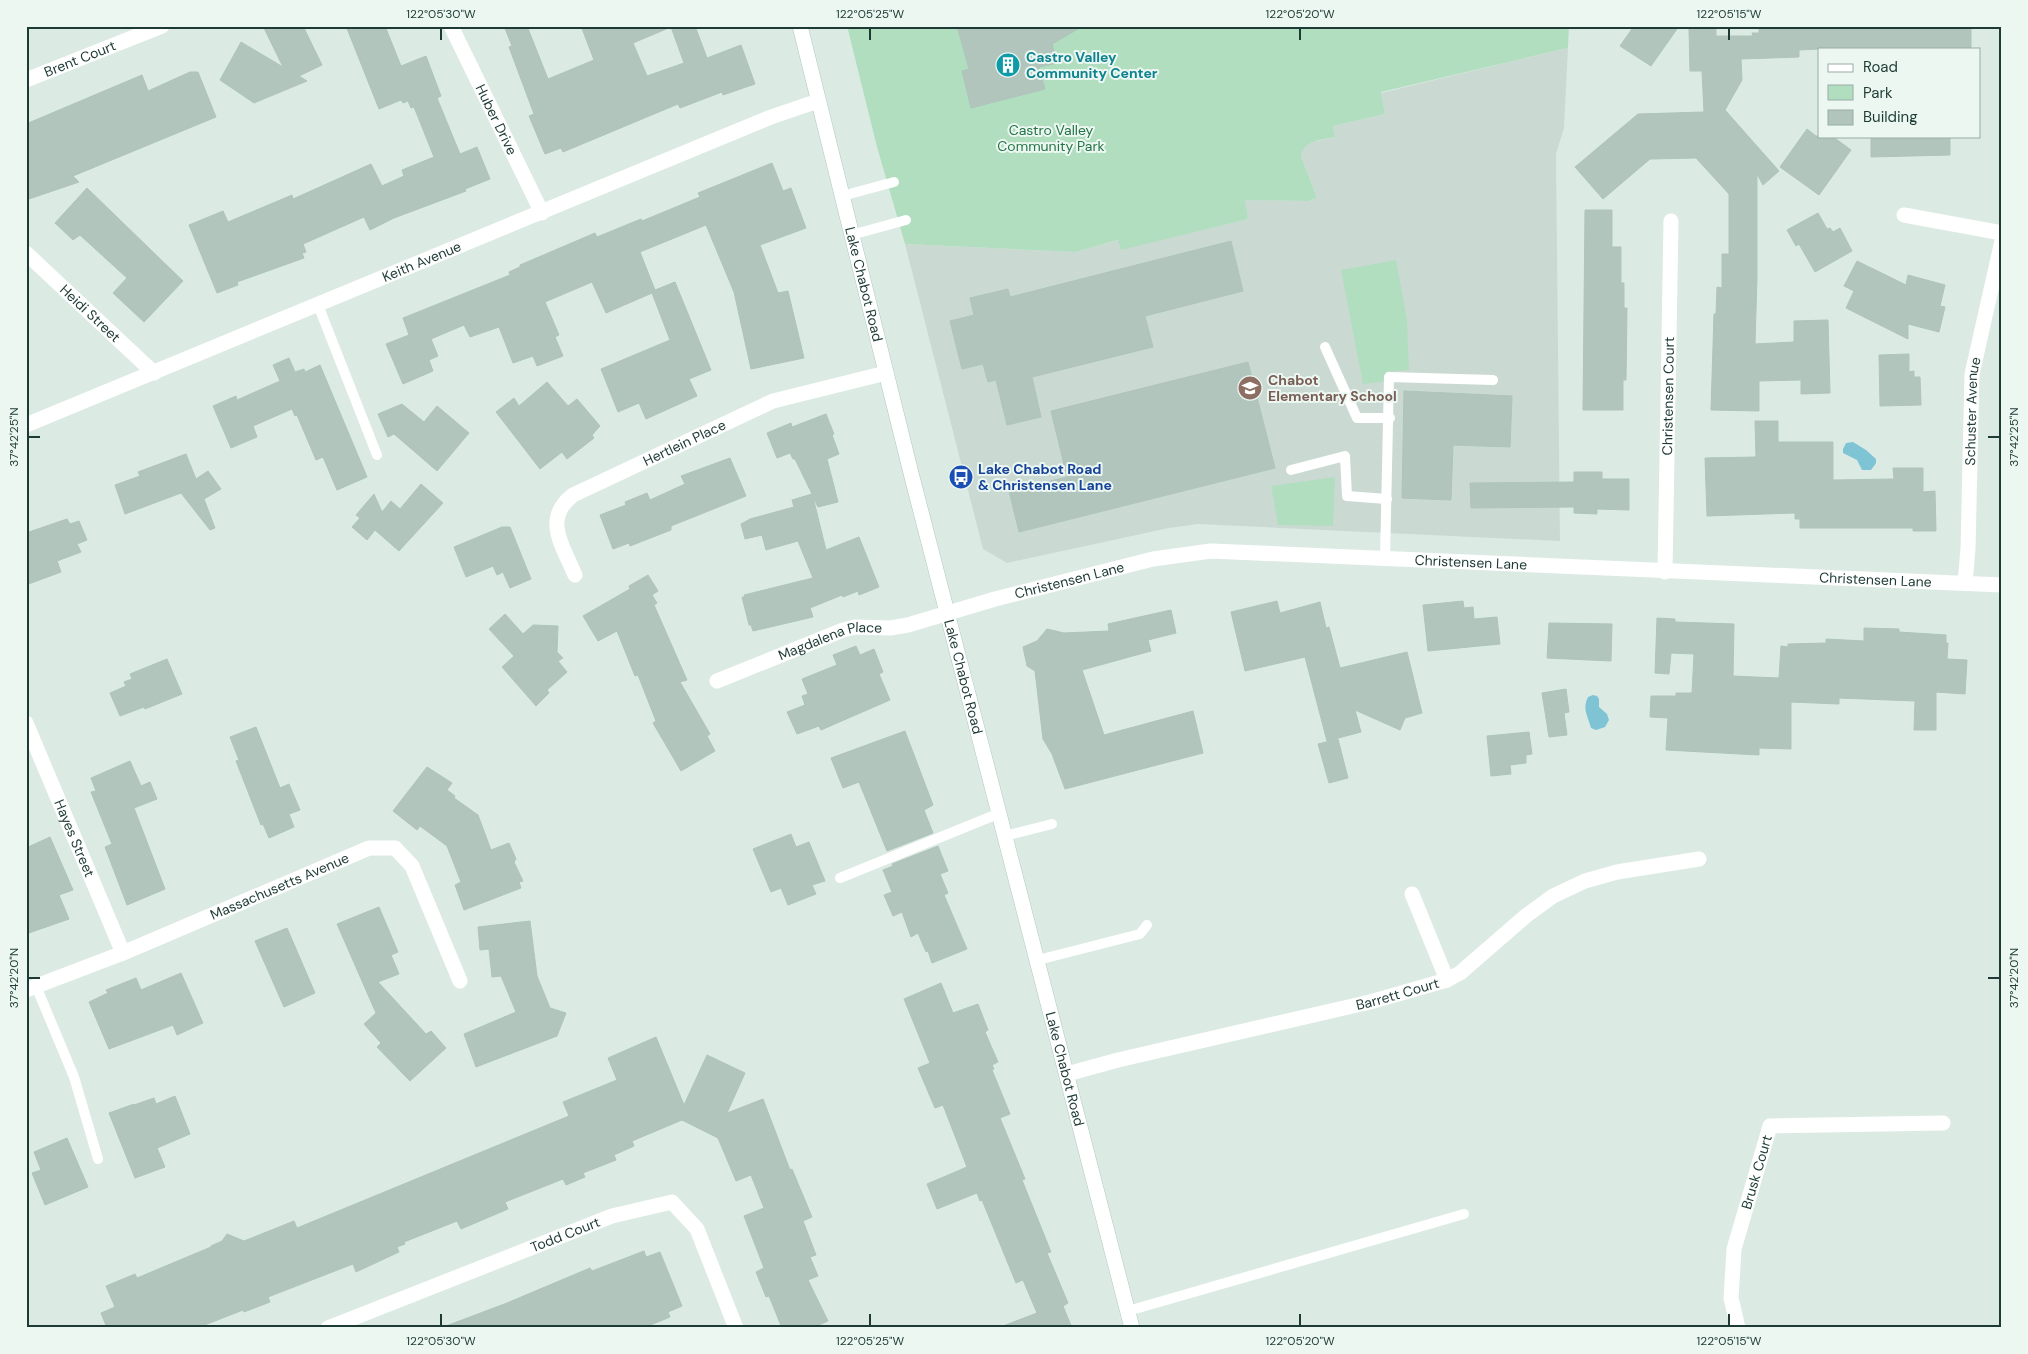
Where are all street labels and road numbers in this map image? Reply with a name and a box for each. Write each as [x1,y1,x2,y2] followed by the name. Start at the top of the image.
[41,36,118,81] street label: Brent Court
[472,81,521,158] street label: Huber Drive
[841,225,887,343] street label: Lake Chabot Road
[379,237,464,286] street label: Keith Avenue
[56,280,124,346] street label: Heidi Street
[1658,337,1678,455] street label: Christensen Court
[1961,355,1985,466] street label: Schuster Avenue
[640,416,729,470] street label: Hertlein Place
[1414,551,1527,574] street label: Christensen Lane
[1013,558,1126,603] street label: Christensen Lane
[1819,568,1932,591] street label: Christensen Lane
[775,618,882,664] street label: Magdalena Place
[940,618,987,736] street label: Lake Chabot Road
[50,797,99,880] street label: Hayes Street
[207,849,352,924] street label: Massachusetts Avenue
[1354,974,1441,1014] street label: Barrett Court
[1042,1010,1088,1128] street label: Lake Chabot Road
[1737,1133,1776,1211] street label: Brusk Court
[528,1213,603,1256] street label: Todd Court

